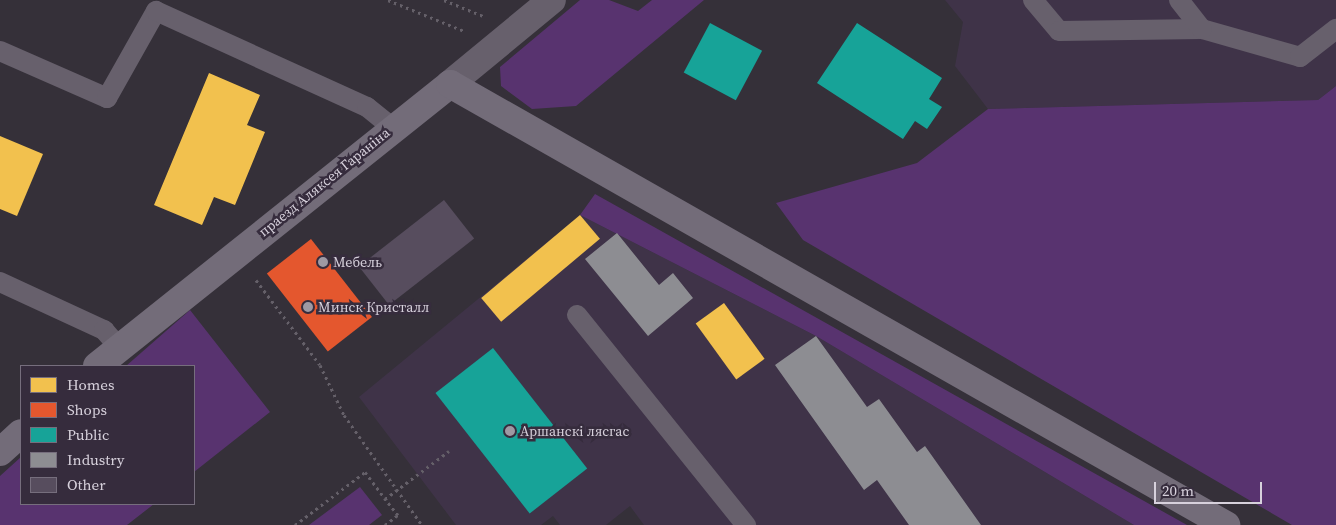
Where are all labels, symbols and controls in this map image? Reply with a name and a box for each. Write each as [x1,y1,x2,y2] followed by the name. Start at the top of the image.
[255,124,393,240] street label: праезд Аляксея Гараніна
[333,254,382,270] place label: Мебель
[317,256,329,268] marker: Мебель
[318,299,429,315] place label: Минск Кристалл
[302,301,314,313] marker: Минск Кристалл
[20,365,195,505] legend
[67,374,114,395] text: Homes
[67,399,107,420] text: Shops
[520,423,629,439] place label: Аршанскі лясгас
[67,424,109,445] text: Public
[504,425,516,437] marker: Аршанскі лясгас
[67,449,124,470] text: Industry
[1156,472,1264,504] scale bar
[67,474,106,495] text: Other
[1162,480,1194,501] text: 20 m

